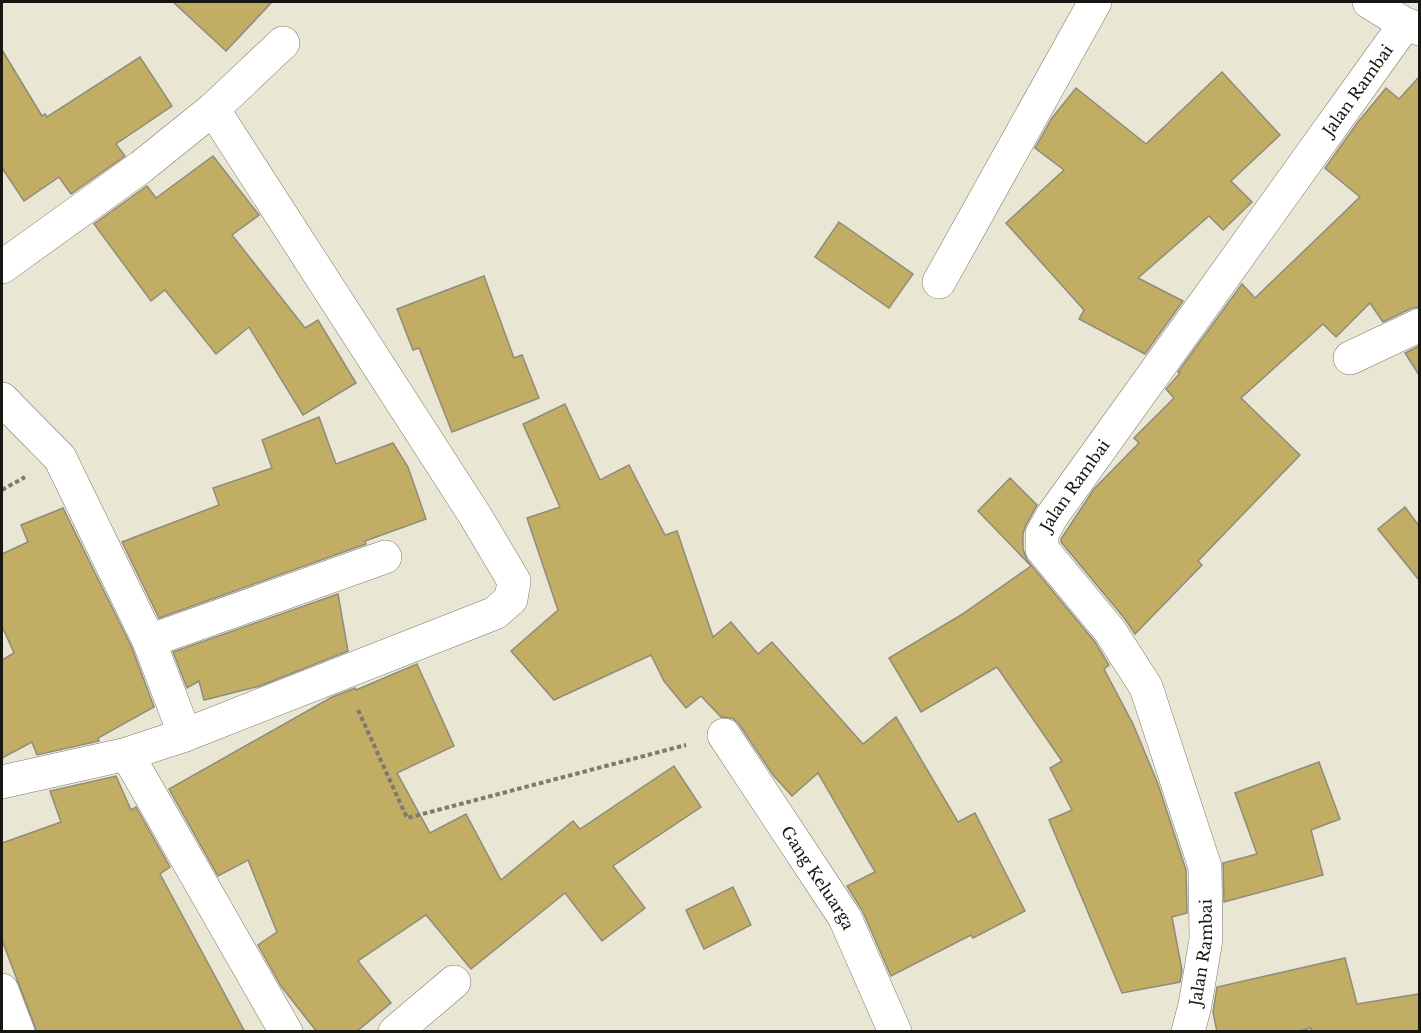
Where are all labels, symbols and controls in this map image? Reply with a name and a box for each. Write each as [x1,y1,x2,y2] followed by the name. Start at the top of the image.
[1317,40,1397,141] street label: Jalan Rambai
[1035,435,1114,536] street label: Jalan Rambai
[777,822,859,933] street label: Gang Keluarga
[1185,898,1216,1009] street label: Jalan Rambai

